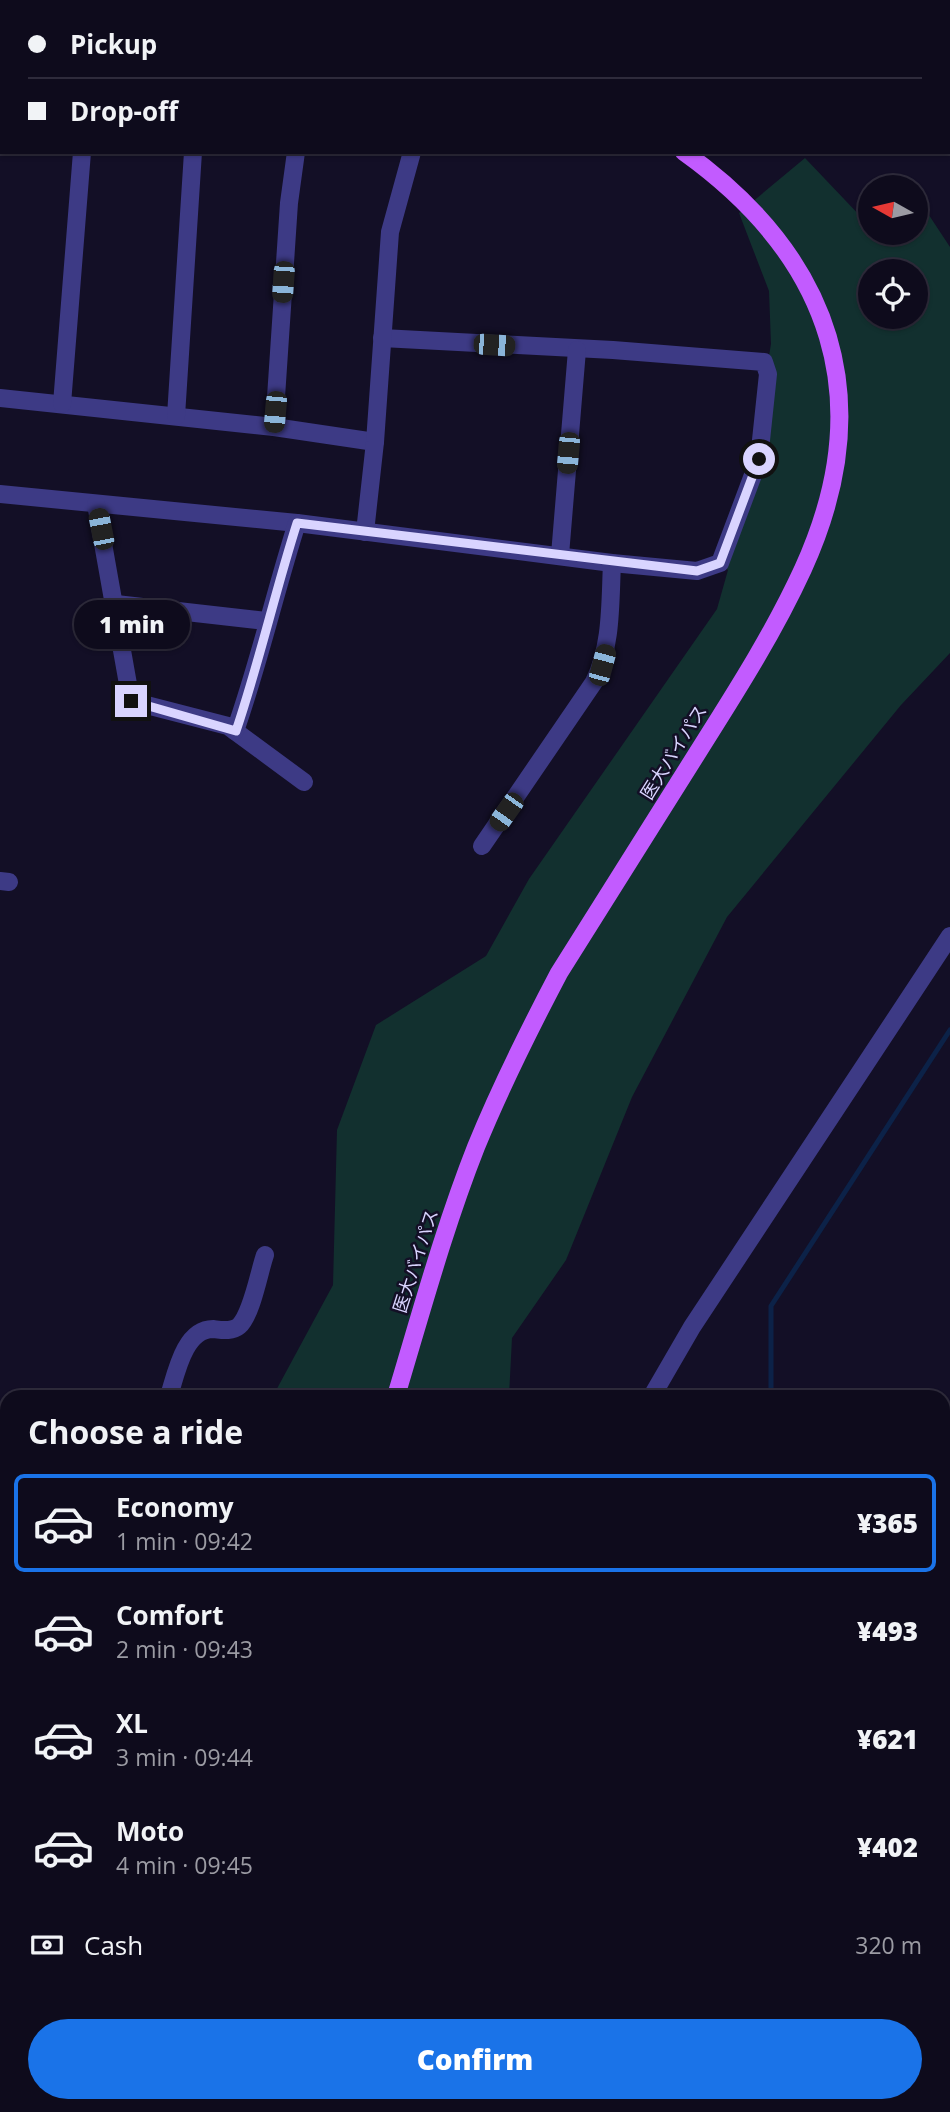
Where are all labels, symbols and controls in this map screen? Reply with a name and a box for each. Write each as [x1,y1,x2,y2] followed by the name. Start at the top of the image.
[70,26,157,62] text: Pickup
[70,93,178,129] text: Drop-off
[858,175,928,245] north arrow
[858,175,928,329] map controls
[858,259,928,329] button: locate
[272,260,295,304] car
[473,333,516,357] car
[263,390,288,434] car
[556,431,581,475] car
[743,443,775,475] route start
[87,506,116,552] car
[73,600,189,648] callout: 1 min
[99,608,165,640] text: 1 min
[587,642,618,688] car
[115,685,147,717] route end
[634,700,712,804] street label: 医大バイパス
[486,789,527,835] car
[387,1206,443,1316] street label: 医大バイパス
[28,1410,243,1453] text: Choose a ride
[116,1489,234,1525] text: Economy
[32,1492,95,1555] icon: car
[857,1505,918,1541] text: ¥365
[116,1525,253,1557] text: 1 min · 09:42
[116,1597,223,1633] text: Comfort
[32,1600,95,1663] icon: car
[857,1613,918,1649] text: ¥493
[116,1633,253,1665] text: 2 min · 09:43
[116,1705,148,1741] text: XL
[32,1708,95,1771] icon: car
[857,1721,918,1757] text: ¥621
[116,1741,253,1773] text: 3 min · 09:44
[116,1813,184,1849] text: Moto
[32,1816,95,1879] icon: car
[857,1829,918,1865] text: ¥402
[116,1849,253,1881] text: 4 min · 09:45
[28,1926,66,1964] icon: cash
[84,1927,143,1963] text: Cash
[855,1929,922,1961] text: 320 m
[28,2019,922,2099] button: Confirm

